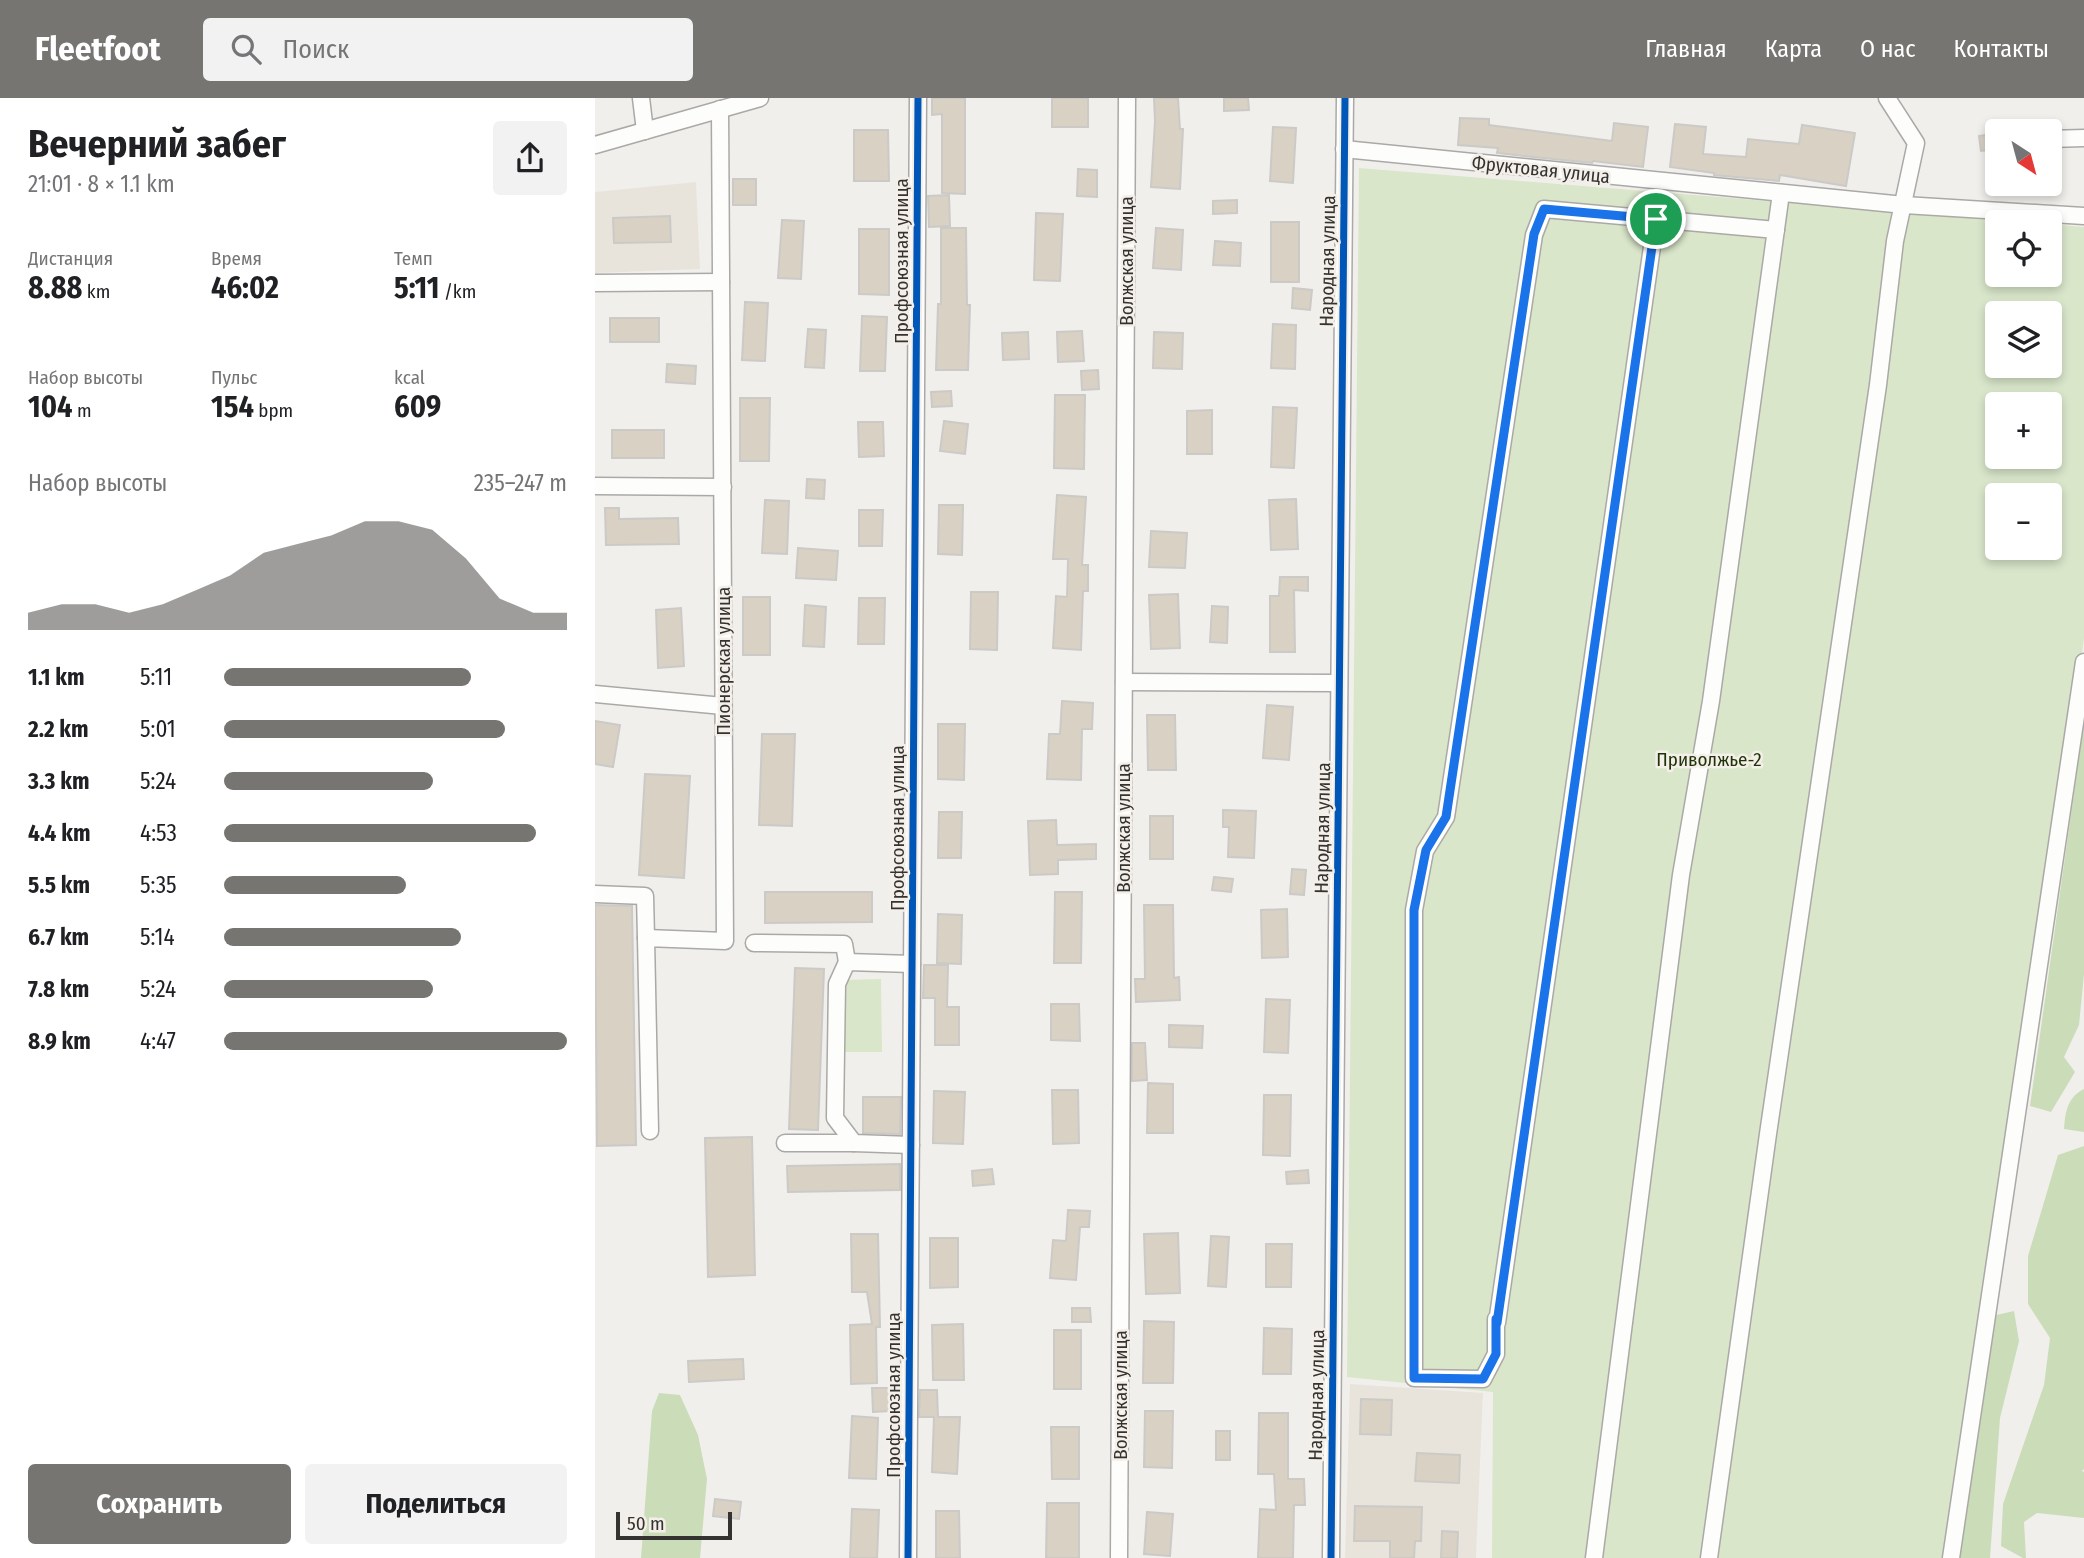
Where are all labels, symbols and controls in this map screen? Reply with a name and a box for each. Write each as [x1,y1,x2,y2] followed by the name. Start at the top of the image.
[203,18,693,81] search box
[35,29,161,69] text: Fleetfoot
[227,30,265,68] icon: search
[283,34,349,65] text: Поиск
[1645,35,1727,63] text: Главная
[1765,35,1822,63] text: Карта
[1860,35,1915,63] text: О нас
[1953,35,2049,63] text: Контакты
[1985,119,2061,196] north arrow
[1985,119,2062,560] map controls
[28,121,286,167] text: Вечерний забег
[493,121,567,195] button: share
[1471,151,1611,188] street label: Фруктовая улица
[28,170,175,198] text: 21:01 · 8 × 1.1 km
[890,178,913,344] street label: Профсоюзная улица
[1626,189,1686,249] pin
[1315,195,1340,327] street label: Народная улица
[1115,196,1138,326] street label: Волжская улица
[1637,200,1675,238] icon: arrive
[1985,210,2062,287] button: locate
[28,247,113,270] text: Дистанция
[211,247,262,270] text: Время
[394,247,433,270] text: Темп
[28,270,82,306] text: 8.88
[211,270,279,306] text: 46:02
[394,270,439,306] text: 5:11
[82,280,110,303] text: km
[439,280,476,303] text: /km
[1985,301,2062,378] button: layers
[28,366,143,389] text: Набор высоты
[211,366,257,389] text: Пульс
[394,366,425,389] text: kcal
[28,389,73,425] text: 104
[211,389,254,425] text: 154
[394,389,441,425] text: 609
[1985,392,2062,469] button: +
[73,399,92,422] text: m
[254,399,293,422] text: bpm
[28,469,167,497] text: Набор высоты
[474,469,567,497] text: 235–247 m
[1985,483,2062,560] button: −
[712,587,735,735] street label: Пионерская улица
[28,663,84,691] text: 1.1 km
[140,663,172,691] text: 5:11
[28,715,89,743] text: 2.2 km
[140,715,176,743] text: 5:01
[886,745,909,911] street label: Профсоюзная улица
[1656,748,1762,771] park label: Приволжье-2
[1310,762,1335,894] street label: Народная улица
[1112,763,1135,893] street label: Волжская улица
[28,767,89,795] text: 3.3 km
[140,767,176,795] text: 5:24
[28,819,90,847] text: 4.4 km
[140,819,177,847] text: 4:53
[28,871,90,899] text: 5.5 km
[140,871,177,899] text: 5:35
[28,923,89,951] text: 6.7 km
[140,923,175,951] text: 5:14
[28,975,89,1003] text: 7.8 km
[140,975,176,1003] text: 5:24
[28,1027,91,1055] text: 8.9 km
[140,1027,176,1055] text: 4:47
[882,1312,905,1478] street label: Профсоюзная улица
[1304,1329,1329,1461] street label: Народная улица
[1109,1330,1132,1460] street label: Волжская улица
[28,1464,291,1544] button: Сохранить
[305,1464,567,1544] button: Поделиться
[616,1509,731,1541] scale bar
[627,1512,665,1535] text: 50 m

